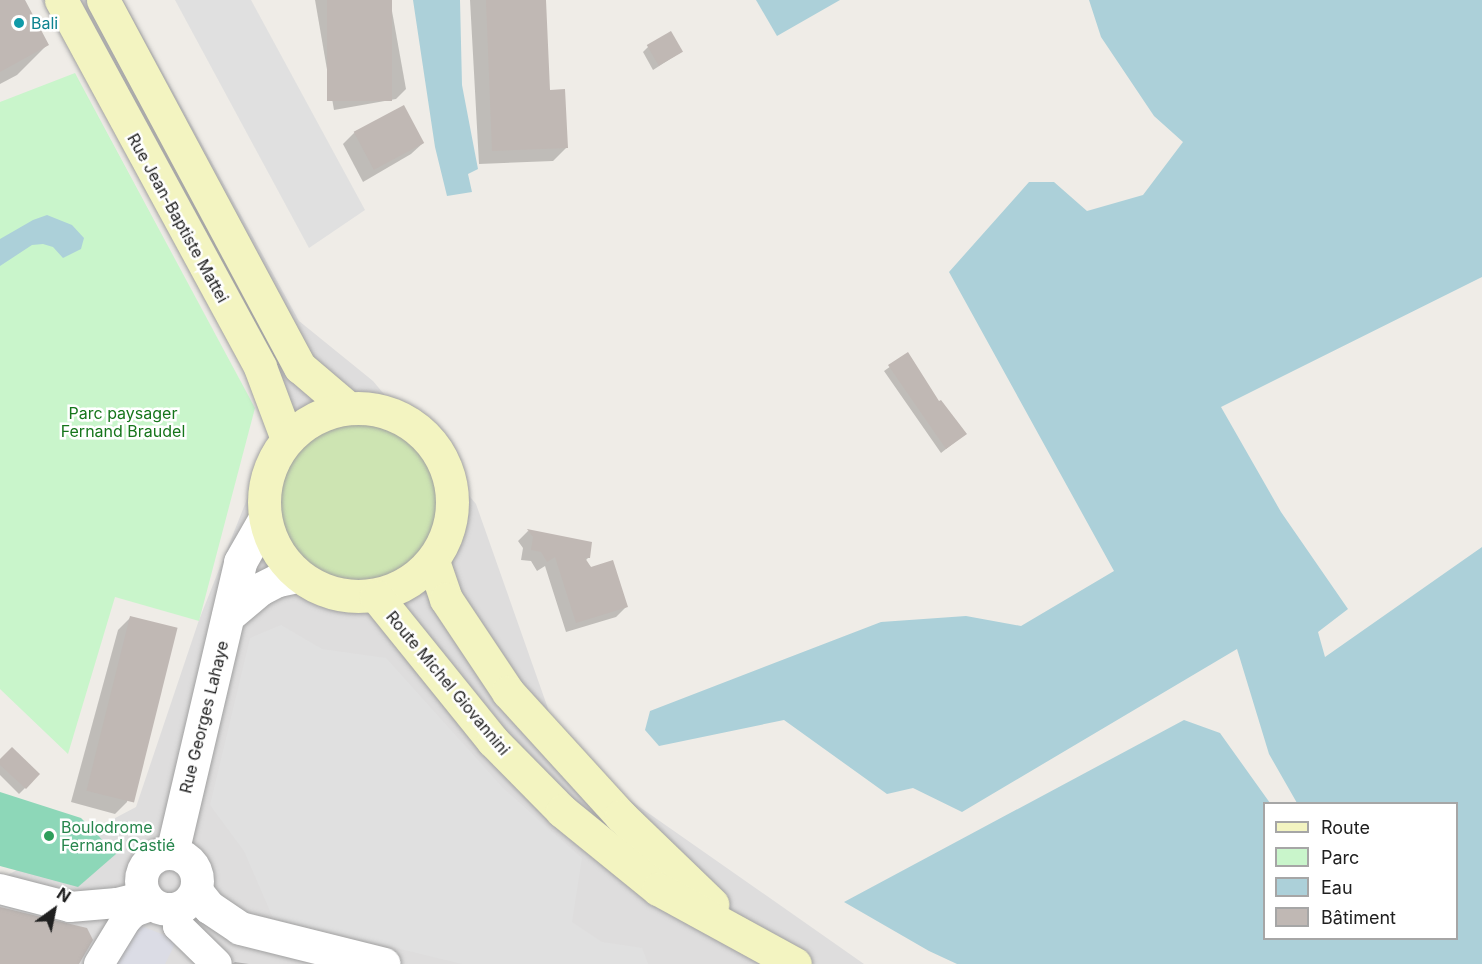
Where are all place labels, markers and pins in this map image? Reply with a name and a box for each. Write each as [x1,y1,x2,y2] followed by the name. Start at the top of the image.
[31,13,58,33] place label: Bali
[12,16,26,30] marker: Bali
[61,817,175,855] place label: Boulodrome Fernand Castié
[42,829,56,843] marker: Boulodrome Fernand Castié

